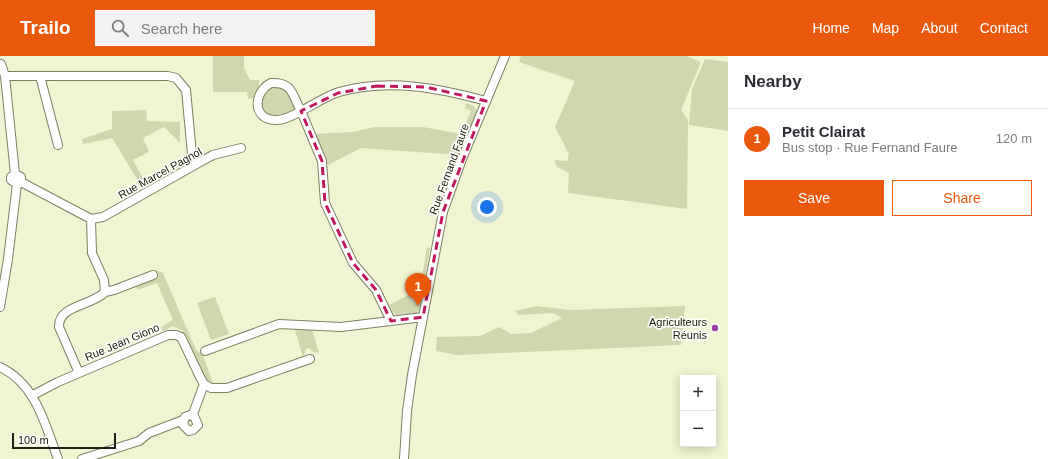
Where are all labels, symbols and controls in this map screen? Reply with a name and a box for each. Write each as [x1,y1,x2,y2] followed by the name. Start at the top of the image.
[95,10,375,46] search box
[20,17,71,38] text: Trailo
[109,17,131,39] icon: search
[141,20,222,37] text: Search here
[813,20,850,36] text: Home
[872,20,899,36] text: Map
[921,20,958,36] text: About
[980,20,1028,36] text: Contact
[744,72,802,91] text: Nearby
[427,122,471,216] street label: Rue Fernand Faure
[782,123,865,140] text: Petit Clairat
[753,131,761,146] text: 1
[996,131,1032,146] text: 120 m
[782,140,958,155] text: Bus stop · Rue Fernand Faure
[116,145,204,201] street label: Rue Marcel Pagnol
[744,180,884,216] button: Save
[892,180,1032,216] button: Share
[477,197,497,217] your location
[405,273,431,306] pin: 1
[649,316,707,341] place label: Agriculteurs Réunis
[83,321,161,363] street label: Rue Jean Giono
[710,323,720,333] marker: Agriculteurs Réunis
[680,375,716,447] map controls
[680,375,716,411] button: +
[680,411,716,447] button: −
[12,431,116,450] scale bar
[18,434,49,446] text: 100 m

